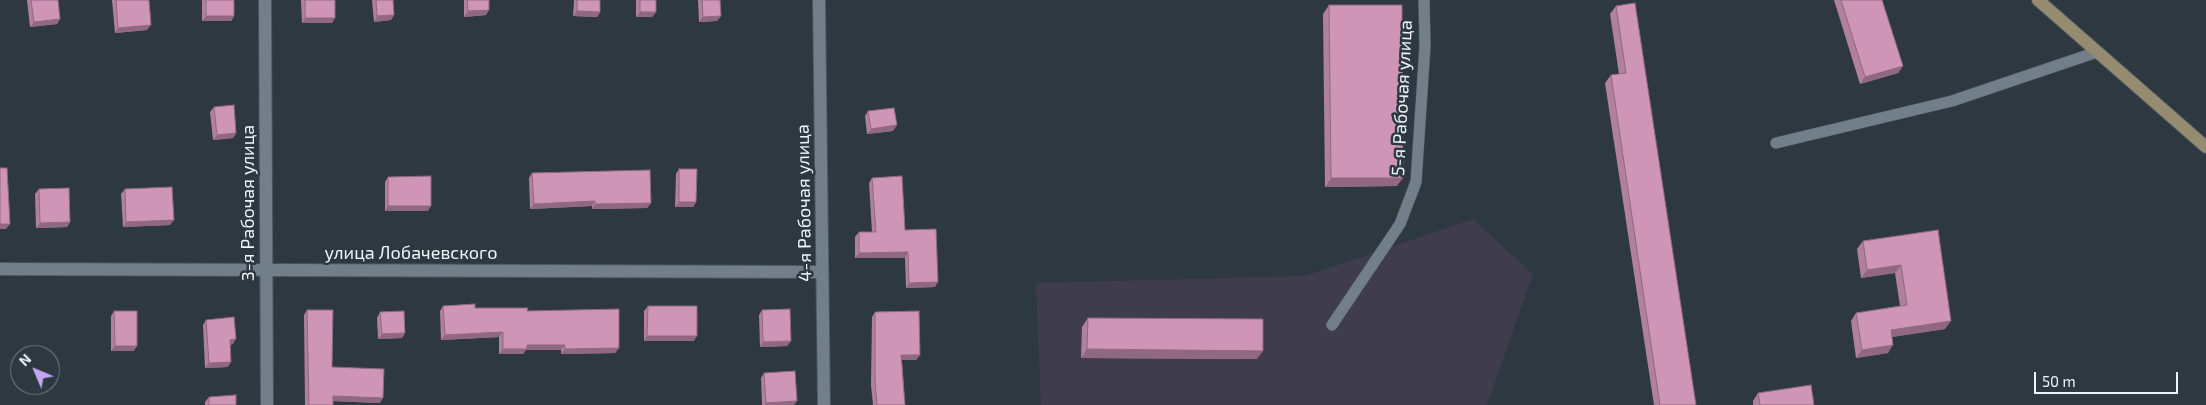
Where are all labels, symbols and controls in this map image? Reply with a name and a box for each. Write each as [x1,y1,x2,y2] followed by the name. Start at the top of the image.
[1387,19,1417,177] street label: 5-я Рабочая улица
[792,124,816,282] street label: 4-я Рабочая улица
[237,125,259,281] street label: 3-я Рабочая улица
[325,242,497,264] street label: улица Лобачевского
[10,345,60,395] north arrow
[15,350,34,369] text: N
[2036,362,2180,394] scale bar
[2042,372,2076,390] text: 50 m

